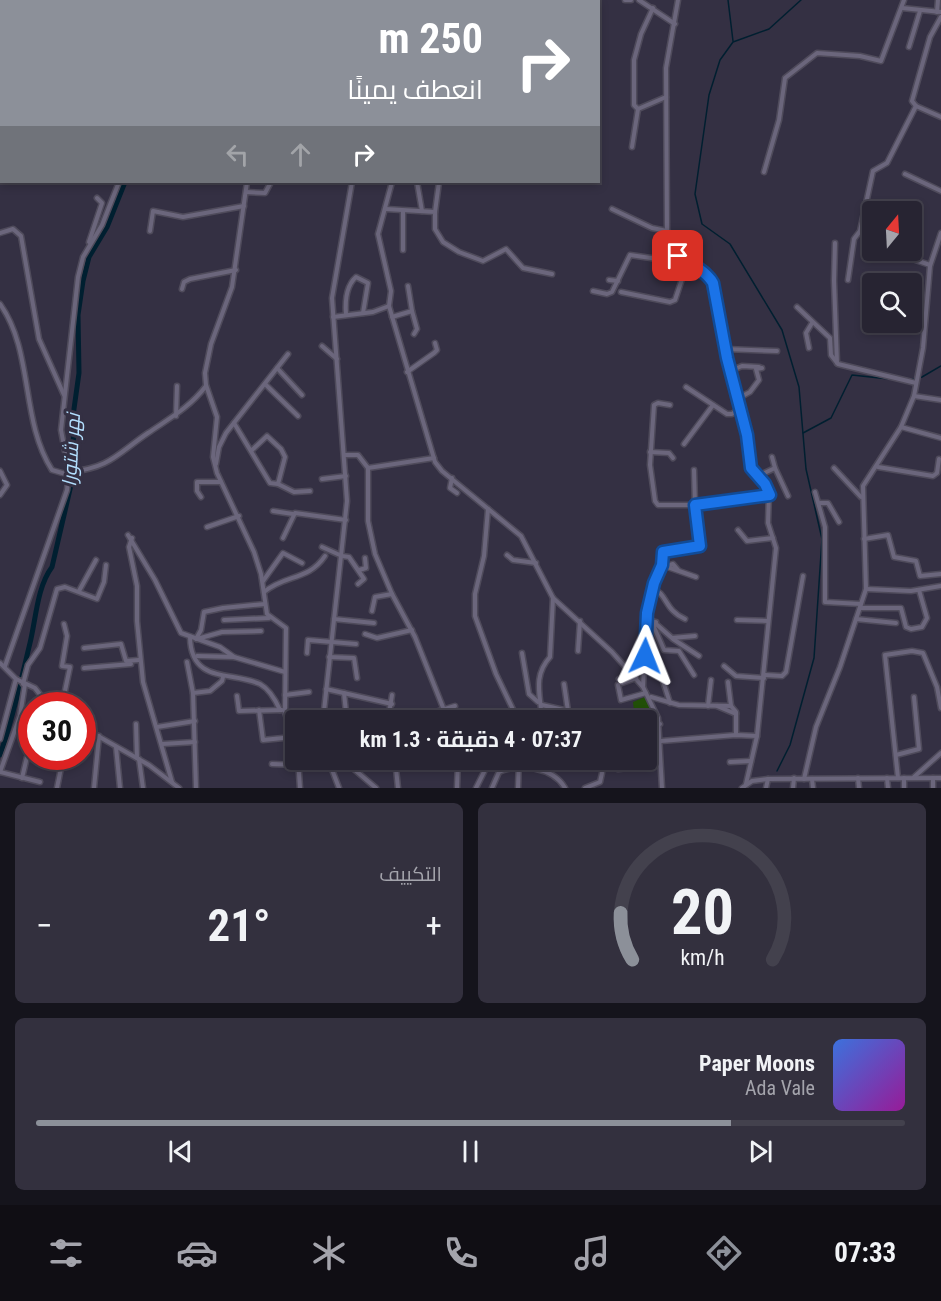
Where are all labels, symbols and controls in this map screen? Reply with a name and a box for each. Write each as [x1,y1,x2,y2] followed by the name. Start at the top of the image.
[378,14,483,63] text: 250 m
[504,24,582,102] icon: right
[347,74,483,106] text: انعطف يمينًا
[221,138,254,171] icon: left
[284,138,317,171] icon: ahead
[347,138,380,171] icon: right
[862,201,922,261] north arrow
[862,201,922,333] map controls
[652,230,703,281] pin
[661,239,694,272] icon: arrive
[862,273,922,333] button: search
[57,410,85,487] water label: نهر شتورا
[613,624,677,688] position arrow
[18,692,96,770] speed limit sign: 30
[360,727,582,752] text: 07:37 · 4 دقيقة · 1.3 km
[379,862,442,886] text: التكييف
[670,876,734,949] text: 20
[208,899,271,952] text: 21°
[36,906,53,945] text: −
[426,906,442,945] text: +
[680,945,724,970] text: km/h
[699,1051,815,1076] text: Paper Moons
[745,1076,815,1100] text: Ada Vale
[164,1135,197,1168] icon: previous
[454,1135,487,1168] icon: pause
[744,1135,777,1168] icon: next
[45,1232,87,1274] icon: filters
[176,1232,218,1274] icon: car
[308,1232,350,1274] icon: climate
[440,1232,482,1274] icon: phone
[571,1232,613,1274] icon: music
[703,1232,745,1274] icon: directions
[834,1237,896,1269] text: 07:33

